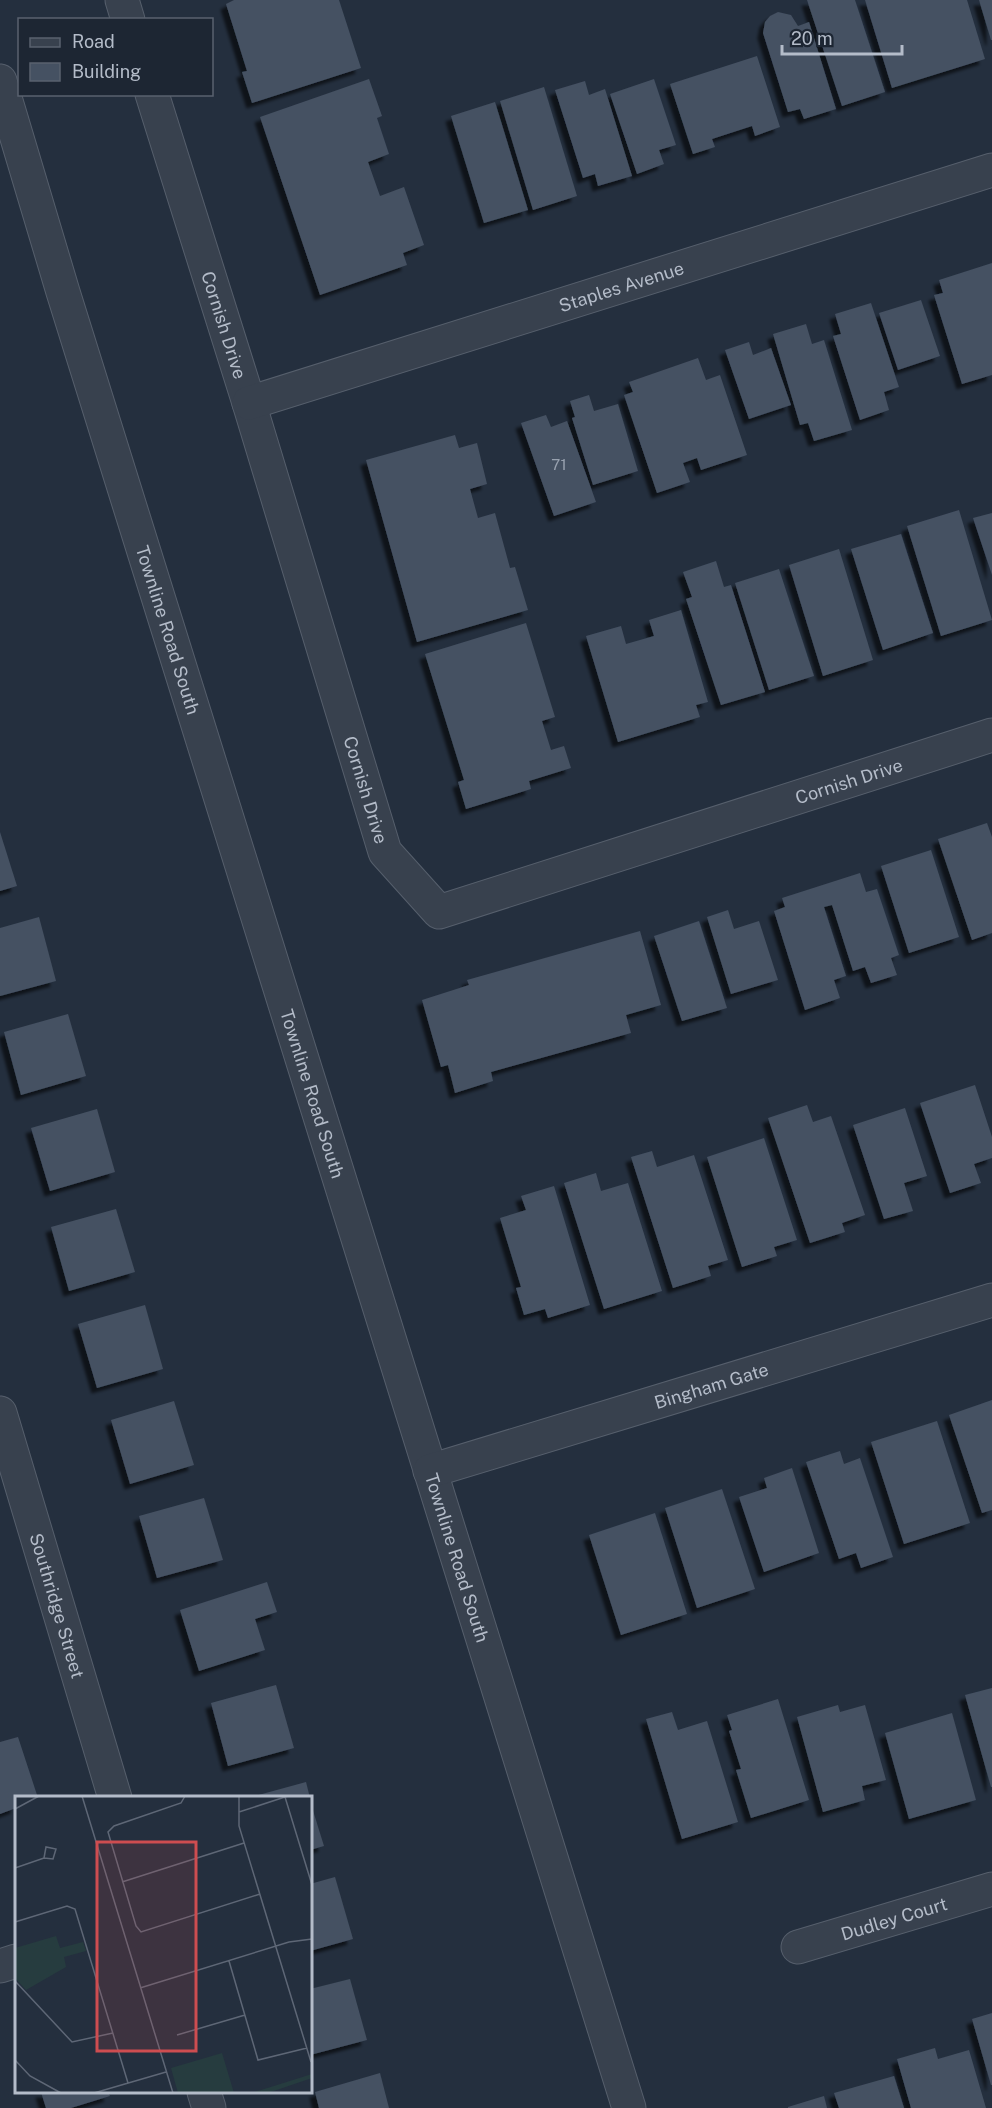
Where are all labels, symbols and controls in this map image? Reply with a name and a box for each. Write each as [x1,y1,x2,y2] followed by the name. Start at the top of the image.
[18,18,213,96] legend
[782,18,902,56] scale bar
[791,28,833,49] text: 20 m
[72,31,115,52] text: Road
[72,61,141,82] text: Building
[556,257,686,316] street label: Staples Avenue
[198,269,251,381] street label: Cornish Drive
[551,456,567,473] house number: 71
[132,543,204,717] street label: Townline Road South
[340,733,392,846] street label: Cornish Drive
[793,754,905,808] street label: Cornish Drive
[277,1007,349,1181] street label: Townline Road South
[652,1358,771,1413] street label: Bingham Gate
[421,1471,494,1645] street label: Townline Road South
[26,1531,89,1681] street label: Southridge Street
[15,1796,312,2093] inset map
[838,1893,949,1944] street label: Dudley Court

